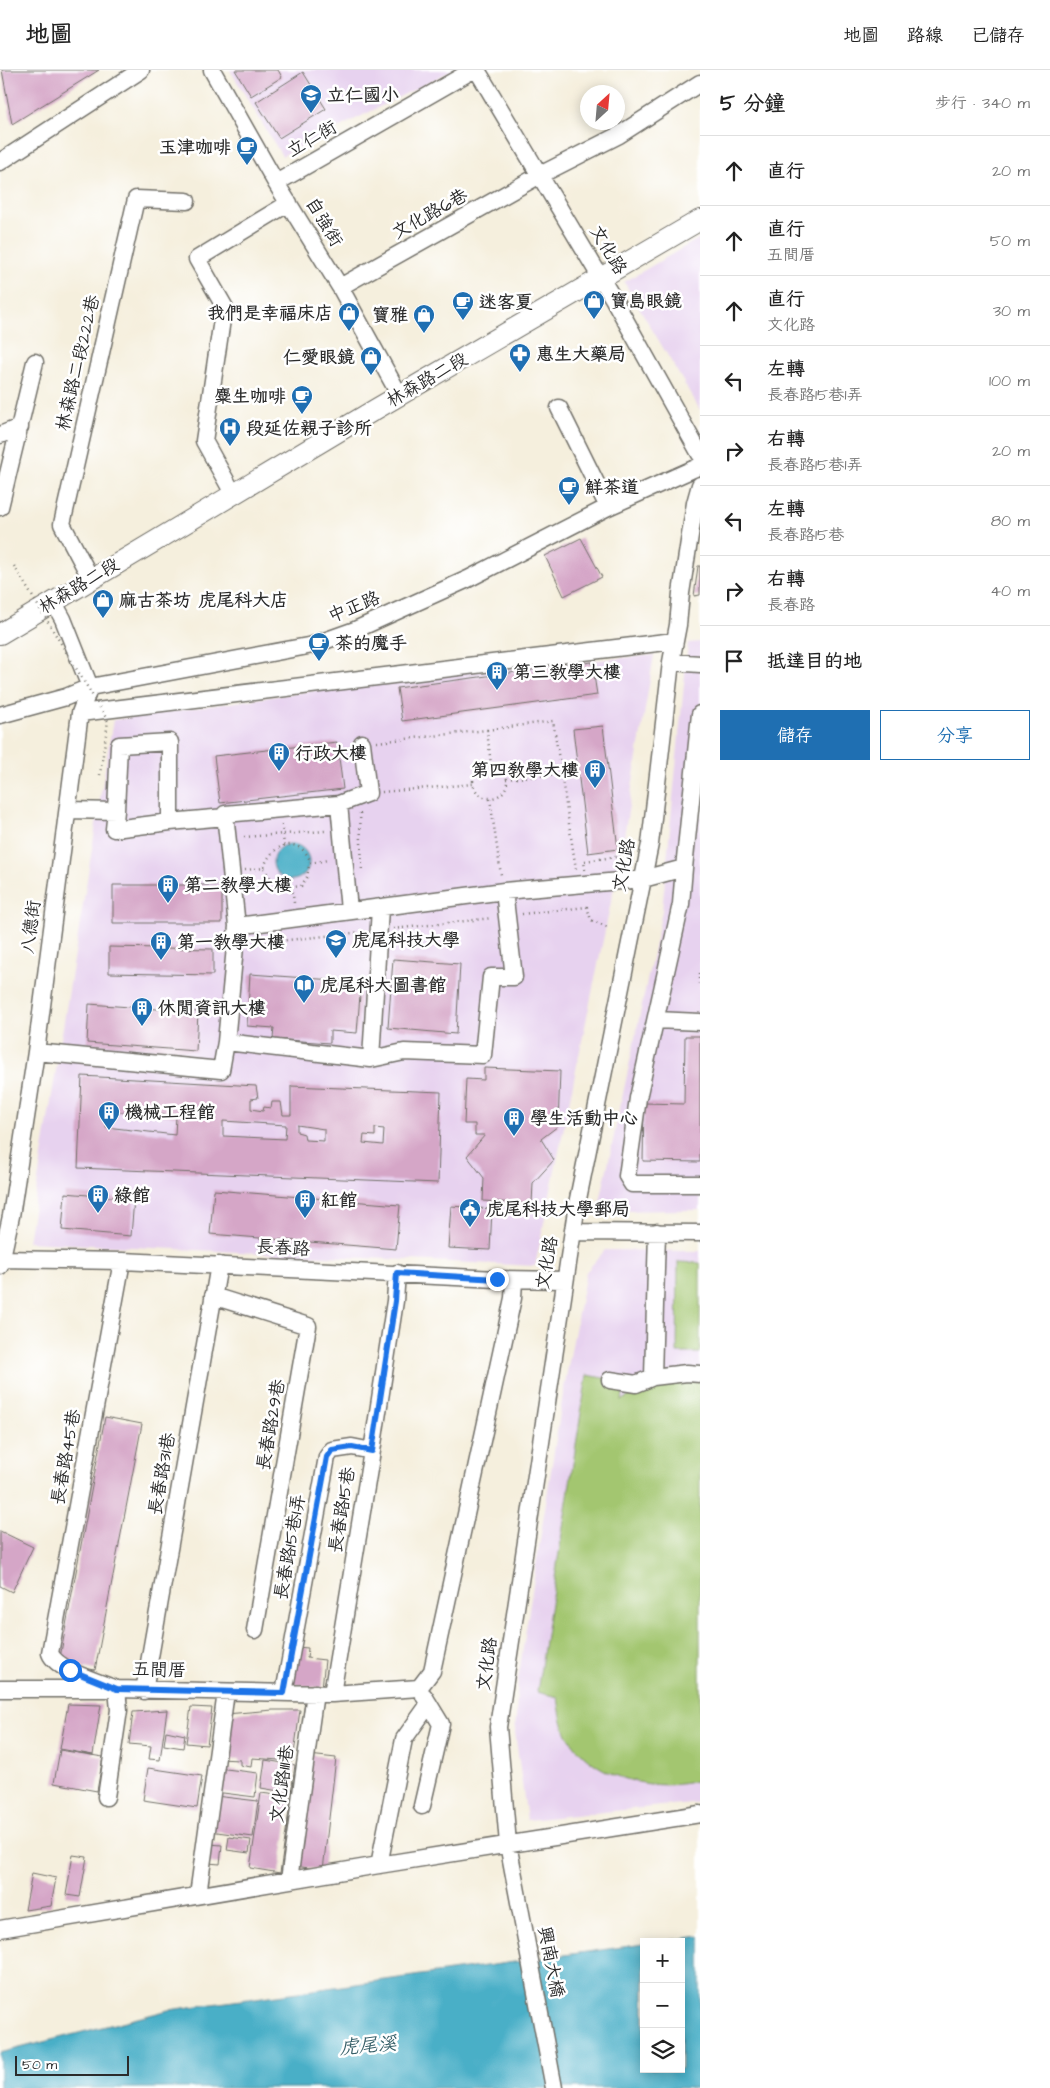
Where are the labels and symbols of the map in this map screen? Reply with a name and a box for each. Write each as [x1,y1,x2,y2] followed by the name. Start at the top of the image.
[299,83,323,114] school or university icon: 立仁國小
[327,83,399,108] place label: 立仁國小
[580,85,625,130] north arrow
[282,115,342,163] street label: 立仁街
[159,135,231,160] place label: 玉津咖啡
[235,135,259,166] cafe icon: 玉津咖啡
[388,183,472,245] street label: 文化路6巷
[299,192,349,252] street label: 自強街
[583,220,633,280] street label: 文化路
[582,289,606,320] shop icon: 寶島眼鏡
[610,289,682,314] place label: 寶島眼鏡
[451,290,475,321] cafe icon: 迷客夏
[479,290,533,315] place label: 迷客夏
[50,293,106,433] street label: 林森路二段222巷
[207,301,333,326] place label: 我們是幸福床店
[337,301,361,332] shop icon: 我們是幸福床店
[372,303,408,328] place label: 寶雅
[412,303,436,334] shop icon: 寶雅
[508,342,532,373] pharmacy icon: 惠生大藥局
[536,342,626,367] place label: 惠生大藥局
[283,345,355,370] place label: 仁愛眼鏡
[359,345,383,376] shop icon: 仁愛眼鏡
[382,347,472,413] street label: 林森路二段
[214,384,286,409] place label: 麋生咖啡
[290,384,314,415] cafe icon: 麋生咖啡
[218,416,242,447] hospital icon: 段延佐親子診所
[246,416,372,441] place label: 段延佐親子診所
[557,475,581,506] cafe icon: 鮮茶道
[585,475,639,500] place label: 鮮茶道
[34,552,124,620] street label: 林森路二段
[324,585,384,629] street label: 中正路
[91,588,115,619] shop icon: 麻古茶坊 虎尾科大店
[119,588,288,613] place label: 麻古茶坊 虎尾科大店
[307,631,331,662] cafe icon: 茶的魔手
[335,631,407,656] place label: 茶的魔手
[485,660,509,691] building icon: 第三教學大樓
[513,660,621,685] place label: 第三教學大樓
[267,741,291,772] building icon: 行政大樓
[295,741,367,766] place label: 行政大樓
[471,758,579,783] place label: 第四教學大樓
[583,758,607,789] building icon: 第四教學大樓
[607,836,641,894] street label: 文化路
[156,873,180,904] building icon: 第二教學大樓
[184,873,292,898] place label: 第二教學大樓
[15,899,47,955] street label: 八德街
[324,928,348,959] school or university icon: 虎尾科技大學
[352,928,460,953] place label: 虎尾科技大學
[149,930,173,961] building icon: 第一教學大樓
[177,930,285,955] place label: 第一教學大樓
[292,973,316,1004] library icon: 虎尾科大圖書館
[320,973,446,998] place label: 虎尾科大圖書館
[130,996,154,1027] building icon: 休閒資訊大樓
[158,996,266,1021] place label: 休閒資訊大樓
[97,1100,121,1131] building icon: 機械工程館
[125,1100,215,1125] place label: 機械工程館
[502,1106,526,1137] building icon: 學生活動中心
[530,1106,638,1131] place label: 學生活動中心
[86,1183,110,1214] building icon: 綠館
[114,1183,150,1208] place label: 綠館
[293,1188,317,1219] building icon: 紅館
[321,1188,357,1213] place label: 紅館
[458,1197,482,1228] public building icon: 虎尾科技大學郵局
[486,1197,630,1222] place label: 虎尾科技大學郵局
[255,1234,311,1262] street label: 長春路
[530,1234,564,1292] street label: 文化路
[486,1268,509,1291] route end
[251,1377,291,1473] street label: 長春路29巷
[45,1407,87,1507] street label: 長春路45巷
[142,1431,182,1517] street label: 長春路31巷
[323,1465,361,1555] street label: 長春路15巷
[268,1492,312,1602] street label: 長春路15巷1弄
[471,1636,503,1692] street label: 文化路
[132,1657,186,1683] street label: 五間厝
[59,1659,82,1682] route start
[264,1743,300,1825] street label: 文化路111巷
[532,1924,570,2000] street label: 興南大橋
[338,2030,399,2062] water label: 虎尾溪
[15,2053,129,2076] scale bar

